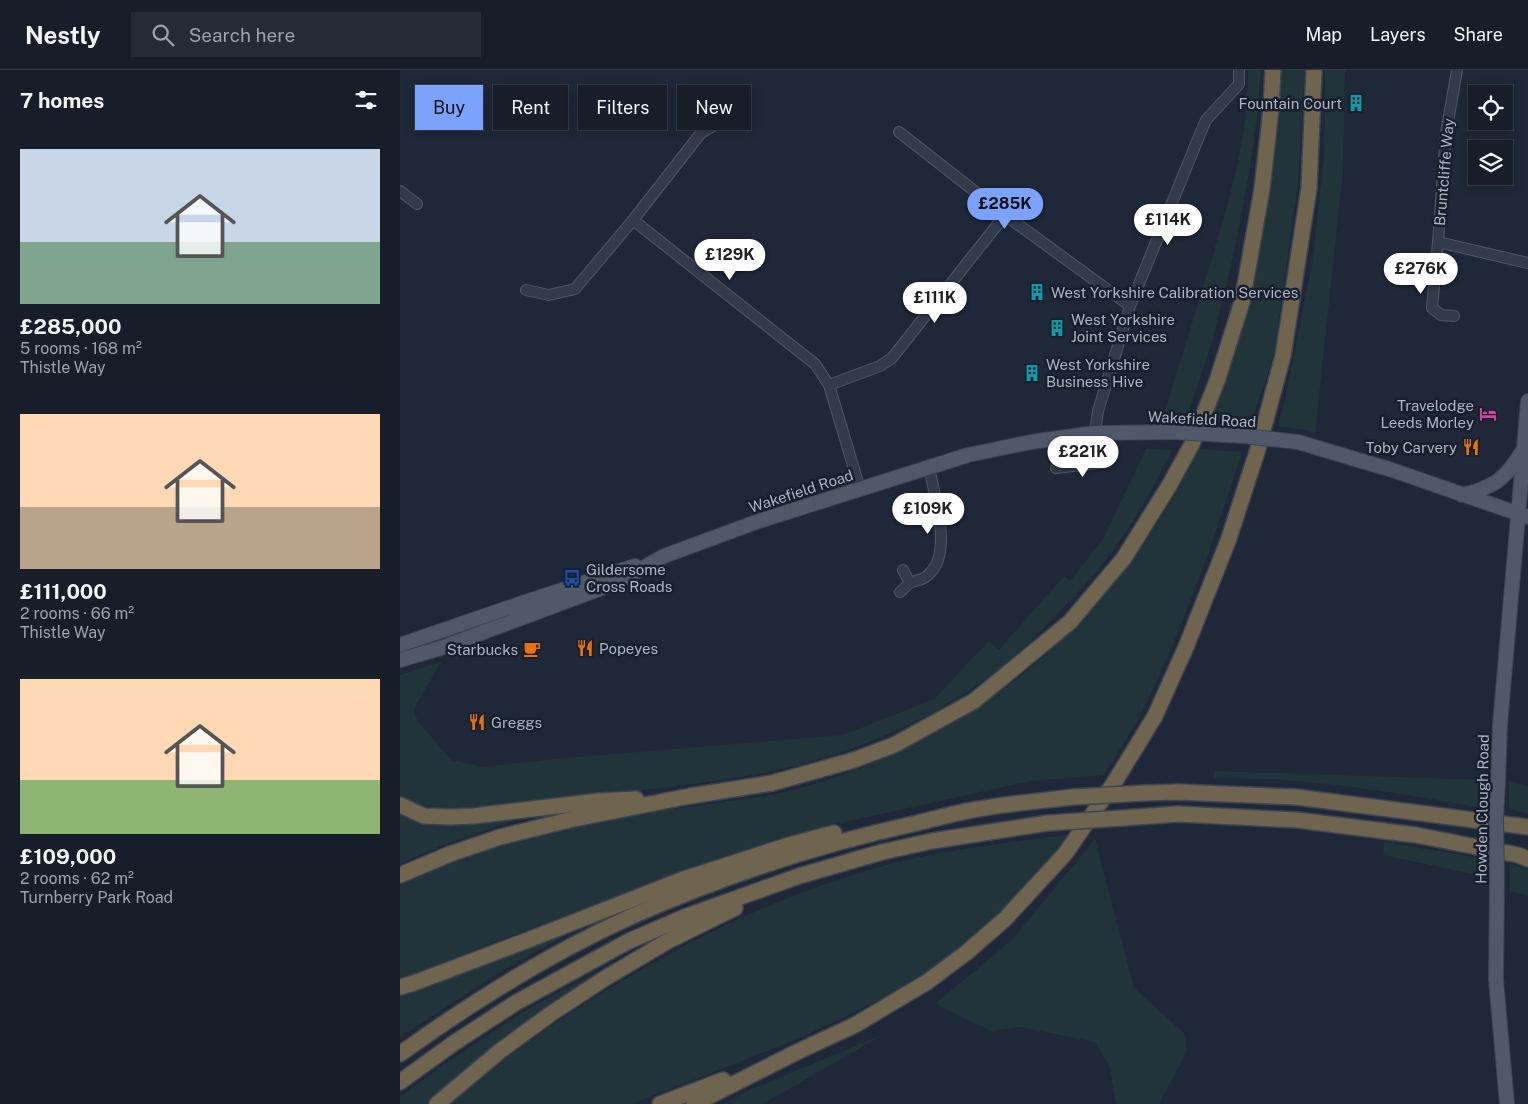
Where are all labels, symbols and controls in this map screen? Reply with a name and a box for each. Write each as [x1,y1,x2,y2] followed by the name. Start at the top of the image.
[131,12,481,57] search box
[25,21,101,49] text: Nestly
[149,21,177,49] icon: search
[189,24,295,46] text: Search here
[1306,24,1342,45] text: Map
[1370,24,1426,45] text: Layers
[1454,24,1503,45] text: Share
[415,85,483,130] chip: Buy
[493,85,568,130] chip: Rent
[578,85,667,130] chip: Filters
[677,85,751,130] chip: New
[1468,85,1513,185] map controls
[1468,85,1513,130] button: locate
[352,86,380,114] icon: filters
[20,88,104,113] text: 7 homes
[1346,93,1366,113] building icon: Fountain Court
[1238,95,1342,112] place label: Fountain Court
[1431,118,1457,226] street label: Bruntcliffe Way
[1468,140,1513,185] button: layers
[155,181,245,271] icon: home
[970,188,1040,230] pin: £285K
[978,194,1032,213] text: £285K
[1133,204,1203,246] pin: £114K
[1145,210,1191,229] text: £114K
[695,238,765,281] pin: £129K
[705,245,755,264] text: £129K
[1386,252,1456,295] pin: £276K
[1395,259,1447,278] text: £276K
[900,282,970,324] pin: £111K
[1027,282,1047,302] building icon: West Yorkshire Calibration Services
[1051,284,1298,301] place label: West Yorkshire Calibration Services
[914,288,956,307] text: £111K
[1071,311,1175,345] place label: West Yorkshire Joint Services
[20,314,122,339] text: £285,000
[1047,318,1067,338] building icon: West Yorkshire Joint Services
[20,339,142,358] text: 5 rooms · 168 m²
[1046,356,1150,390] place label: West Yorkshire Business Hive
[20,358,105,377] text: Thistle Way
[1022,363,1042,383] building icon: West Yorkshire Business Hive
[1380,397,1474,431] place label: Travelodge Leeds Morley
[1478,404,1498,424] hotel icon: Travelodge Leeds Morley
[1147,408,1257,430] street label: Wakefield Road
[1048,436,1118,478] pin: £221K
[1461,437,1481,457] restaurant icon: Toby Carvery
[1366,439,1457,456] place label: Toby Carvery
[1058,442,1108,461] text: £221K
[155,446,245,536] icon: home
[747,466,855,516] street label: Wakefield Road
[893,492,963,535] pin: £109K
[903,499,953,518] text: £109K
[586,561,672,595] place label: Gildersome Cross Roads
[562,568,582,588] bus stop icon: Gildersome Cross Roads
[20,579,107,604] text: £111,000
[20,604,134,623] text: 2 rooms · 66 m²
[20,623,105,642] text: Thistle Way
[575,638,595,658] restaurant icon: Popeyes
[522,639,542,659] cafe icon: Starbucks
[599,640,658,657] place label: Popeyes
[447,641,518,658] place label: Starbucks
[155,711,245,801] icon: home
[467,712,487,732] restaurant icon: Greggs
[491,714,542,731] place label: Greggs
[1472,734,1492,884] street label: Howden Clough Road
[20,844,116,869] text: £109,000
[20,869,134,888] text: 2 rooms · 62 m²
[20,888,173,907] text: Turnberry Park Road

